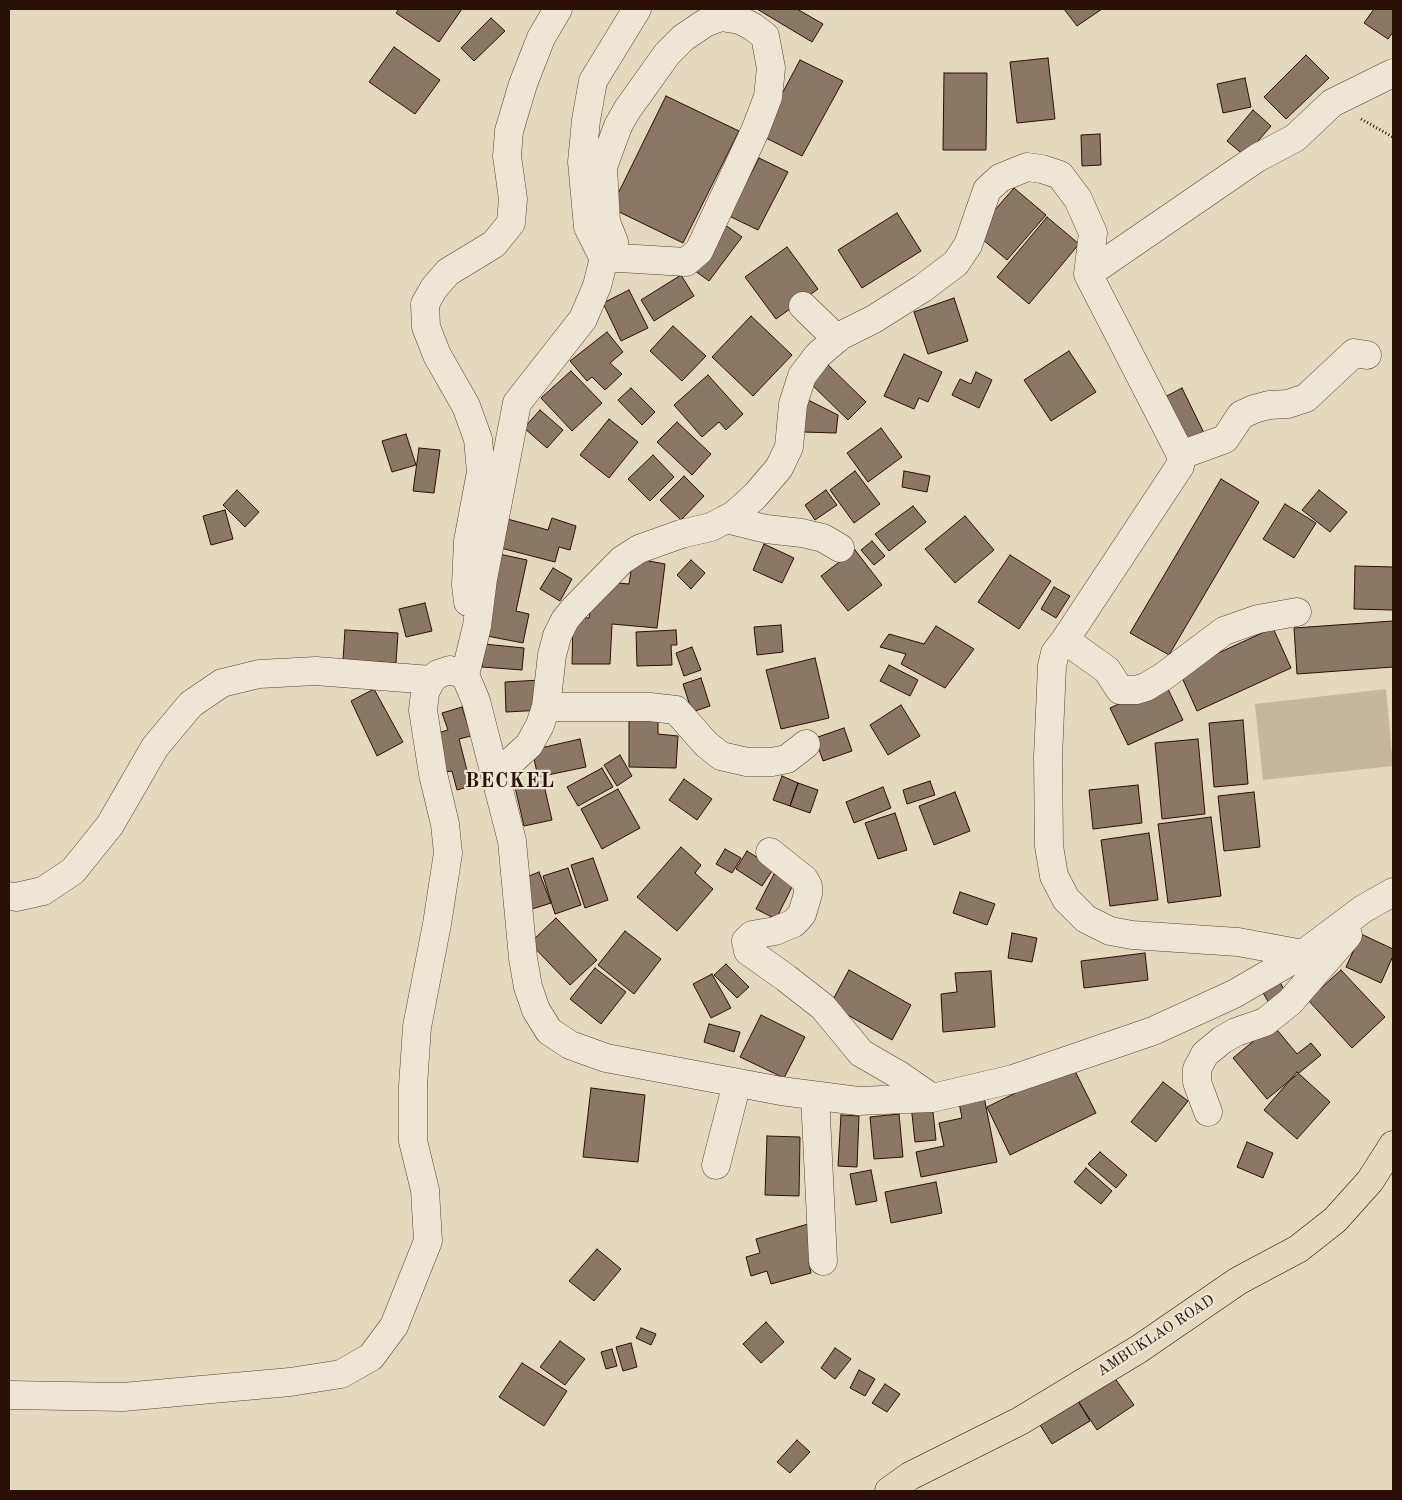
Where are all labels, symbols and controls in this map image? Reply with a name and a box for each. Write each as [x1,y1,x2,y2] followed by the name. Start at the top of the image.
[464,770,556,794] district label: BECKEL
[1094,1291,1218,1381] street label: AMBUKLAO ROAD

